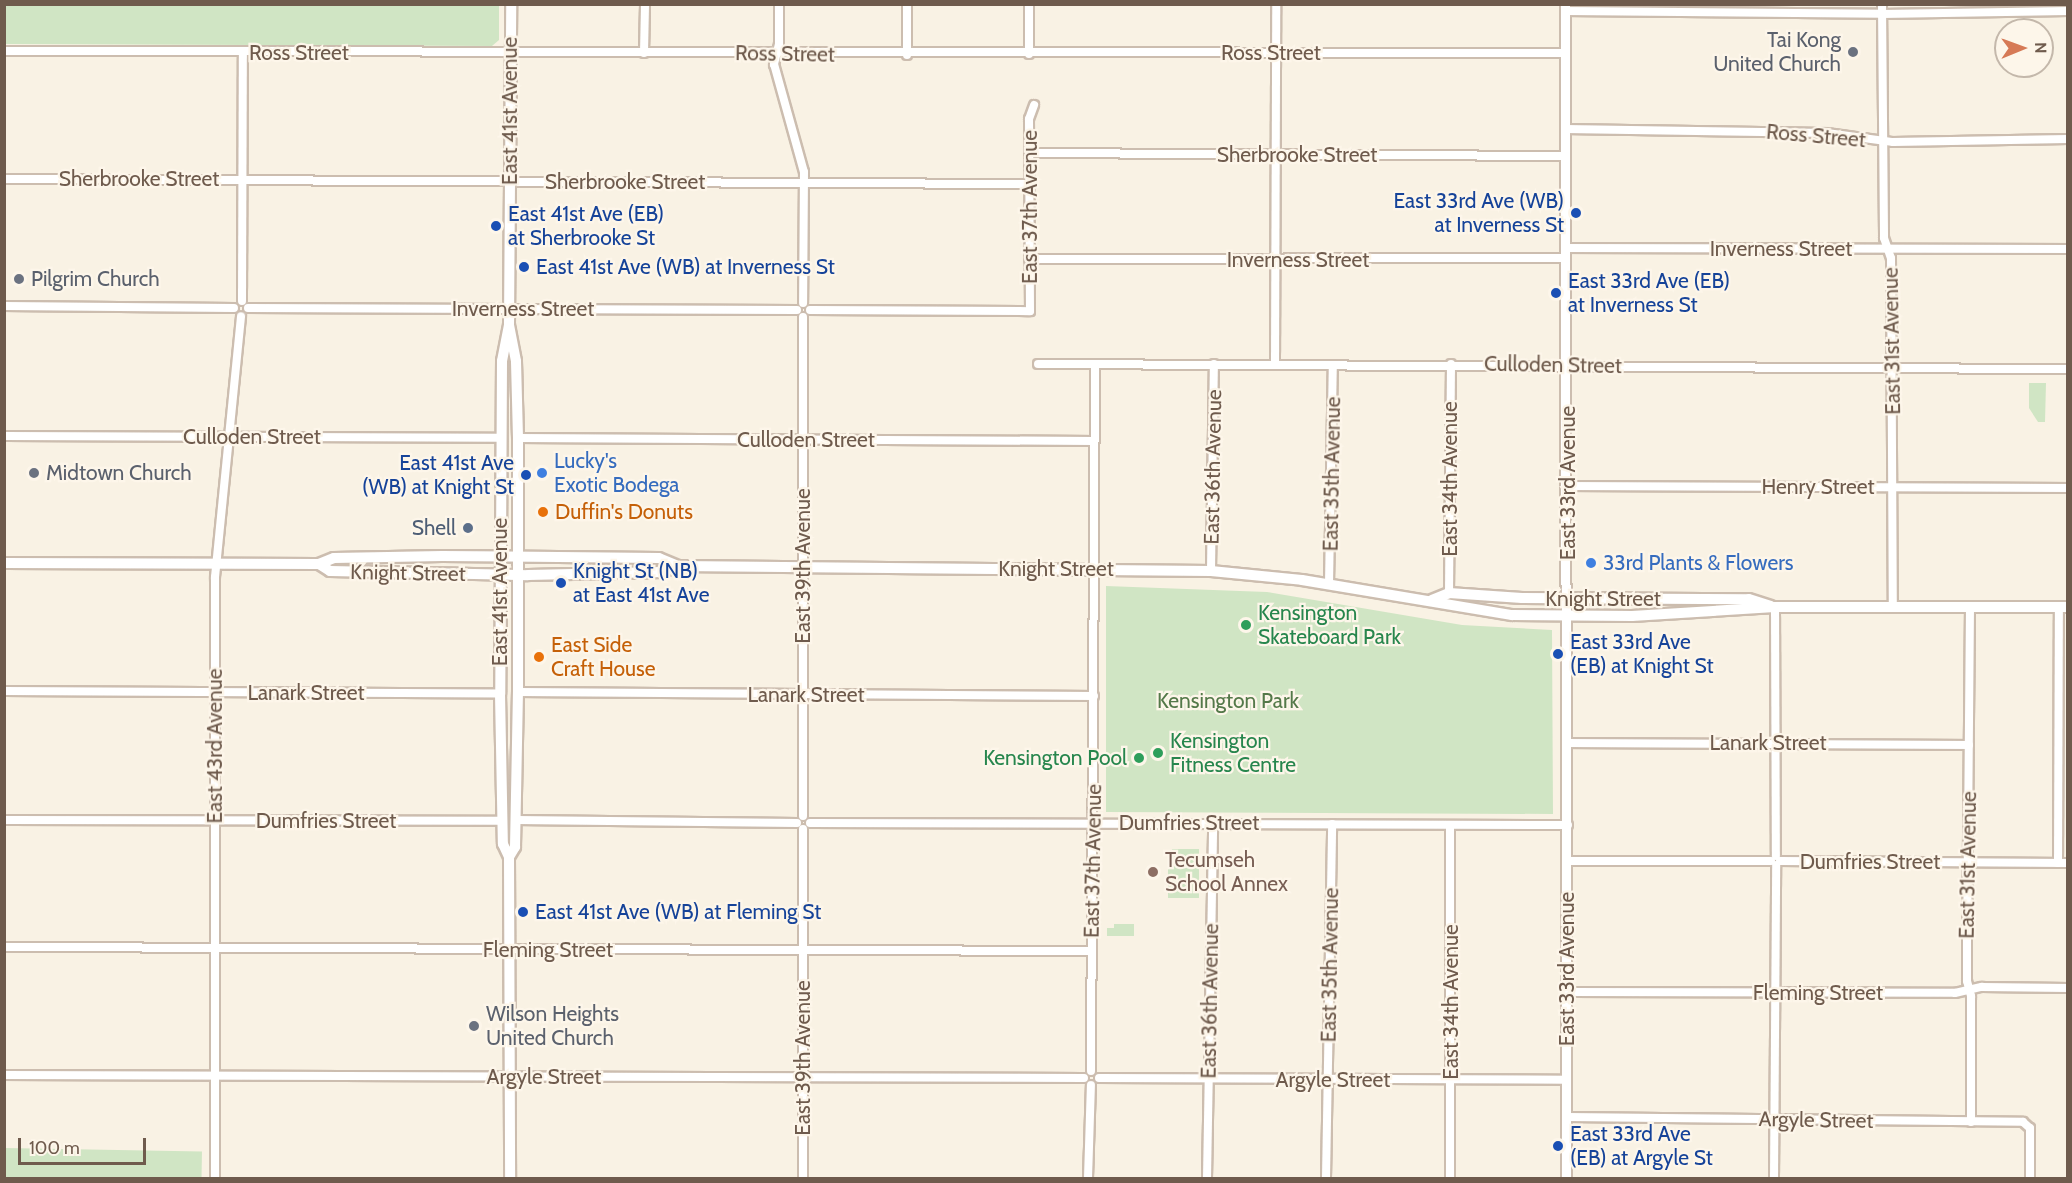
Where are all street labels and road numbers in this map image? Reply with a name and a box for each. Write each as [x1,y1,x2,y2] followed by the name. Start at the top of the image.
[497,37,523,185] street label: East 41st Avenue
[249,40,349,66] street label: Ross Street
[1221,40,1321,66] street label: Ross Street
[735,41,835,67] street label: Ross Street
[1765,119,1867,153] street label: Ross Street
[1017,130,1043,284] street label: East 37th Avenue
[1217,142,1377,168] street label: Sherbrooke Street
[59,166,219,192] street label: Sherbrooke Street
[545,169,705,195] street label: Sherbrooke Street
[1710,236,1852,262] street label: Inverness Street
[1227,247,1369,273] street label: Inverness Street
[1878,267,1906,415] street label: East 31st Avenue
[452,296,594,322] street label: Inverness Street
[1484,351,1622,379] street label: Culloden Street
[1199,389,1227,545] street label: East 36th Avenue
[1318,396,1346,552] street label: East 35th Avenue
[1437,401,1463,557] street label: East 34th Avenue
[1555,406,1581,560] street label: East 33rd Avenue
[183,424,321,450] street label: Culloden Street
[737,427,875,453] street label: Culloden Street
[1762,474,1874,500] street label: Henry Street
[790,488,816,644] street label: East 39th Avenue
[487,518,513,666] street label: East 41st Avenue
[998,556,1114,582] street label: Knight Street
[350,559,466,587] street label: Knight Street
[1545,586,1661,612] street label: Knight Street
[202,668,228,824] street label: East 43rd Avenue
[247,680,365,706] street label: Lanark Street
[747,682,865,708] street label: Lanark Street
[1709,730,1827,756] street label: Lanark Street
[1079,784,1107,938] street label: East 37th Avenue
[1954,791,1982,939] street label: East 31st Avenue
[256,808,396,834] street label: Dumfries Street
[1119,810,1259,836] street label: Dumfries Street
[1800,849,1940,875] street label: Dumfries Street
[1316,887,1344,1043] street label: East 35th Avenue
[1554,892,1580,1046] street label: East 33rd Avenue
[1196,923,1224,1079] street label: East 36th Avenue
[1438,924,1464,1080] street label: East 34th Avenue
[483,937,613,963] street label: Fleming Street
[790,980,816,1136] street label: East 39th Avenue
[1753,980,1883,1006] street label: Fleming Street
[487,1064,601,1090] street label: Argyle Street
[1276,1067,1390,1093] street label: Argyle Street
[1758,1106,1874,1134] street label: Argyle Street

